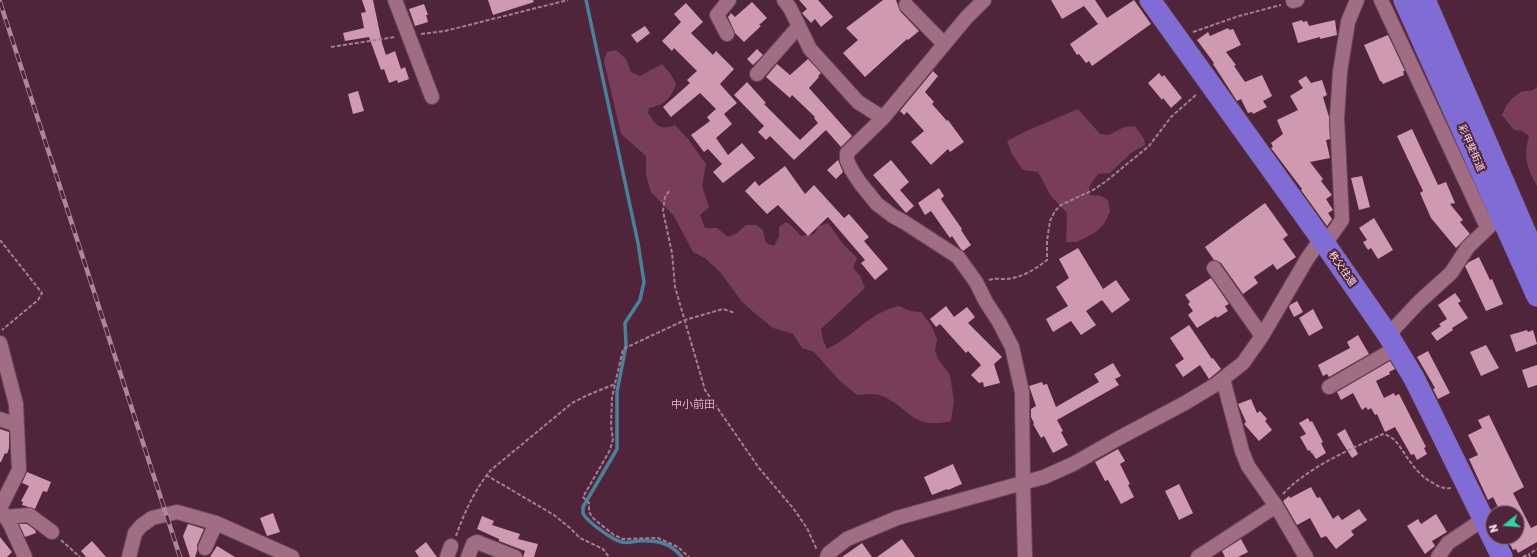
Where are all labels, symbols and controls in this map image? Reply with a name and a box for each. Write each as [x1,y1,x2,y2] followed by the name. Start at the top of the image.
[1455,123,1487,173] street label: 彩甲斐街道
[1326,249,1358,289] street label: 秩父往還
[671,398,715,412] district label: 中小前田
[1485,505,1525,545] north arrow
[1487,523,1501,534] text: N

